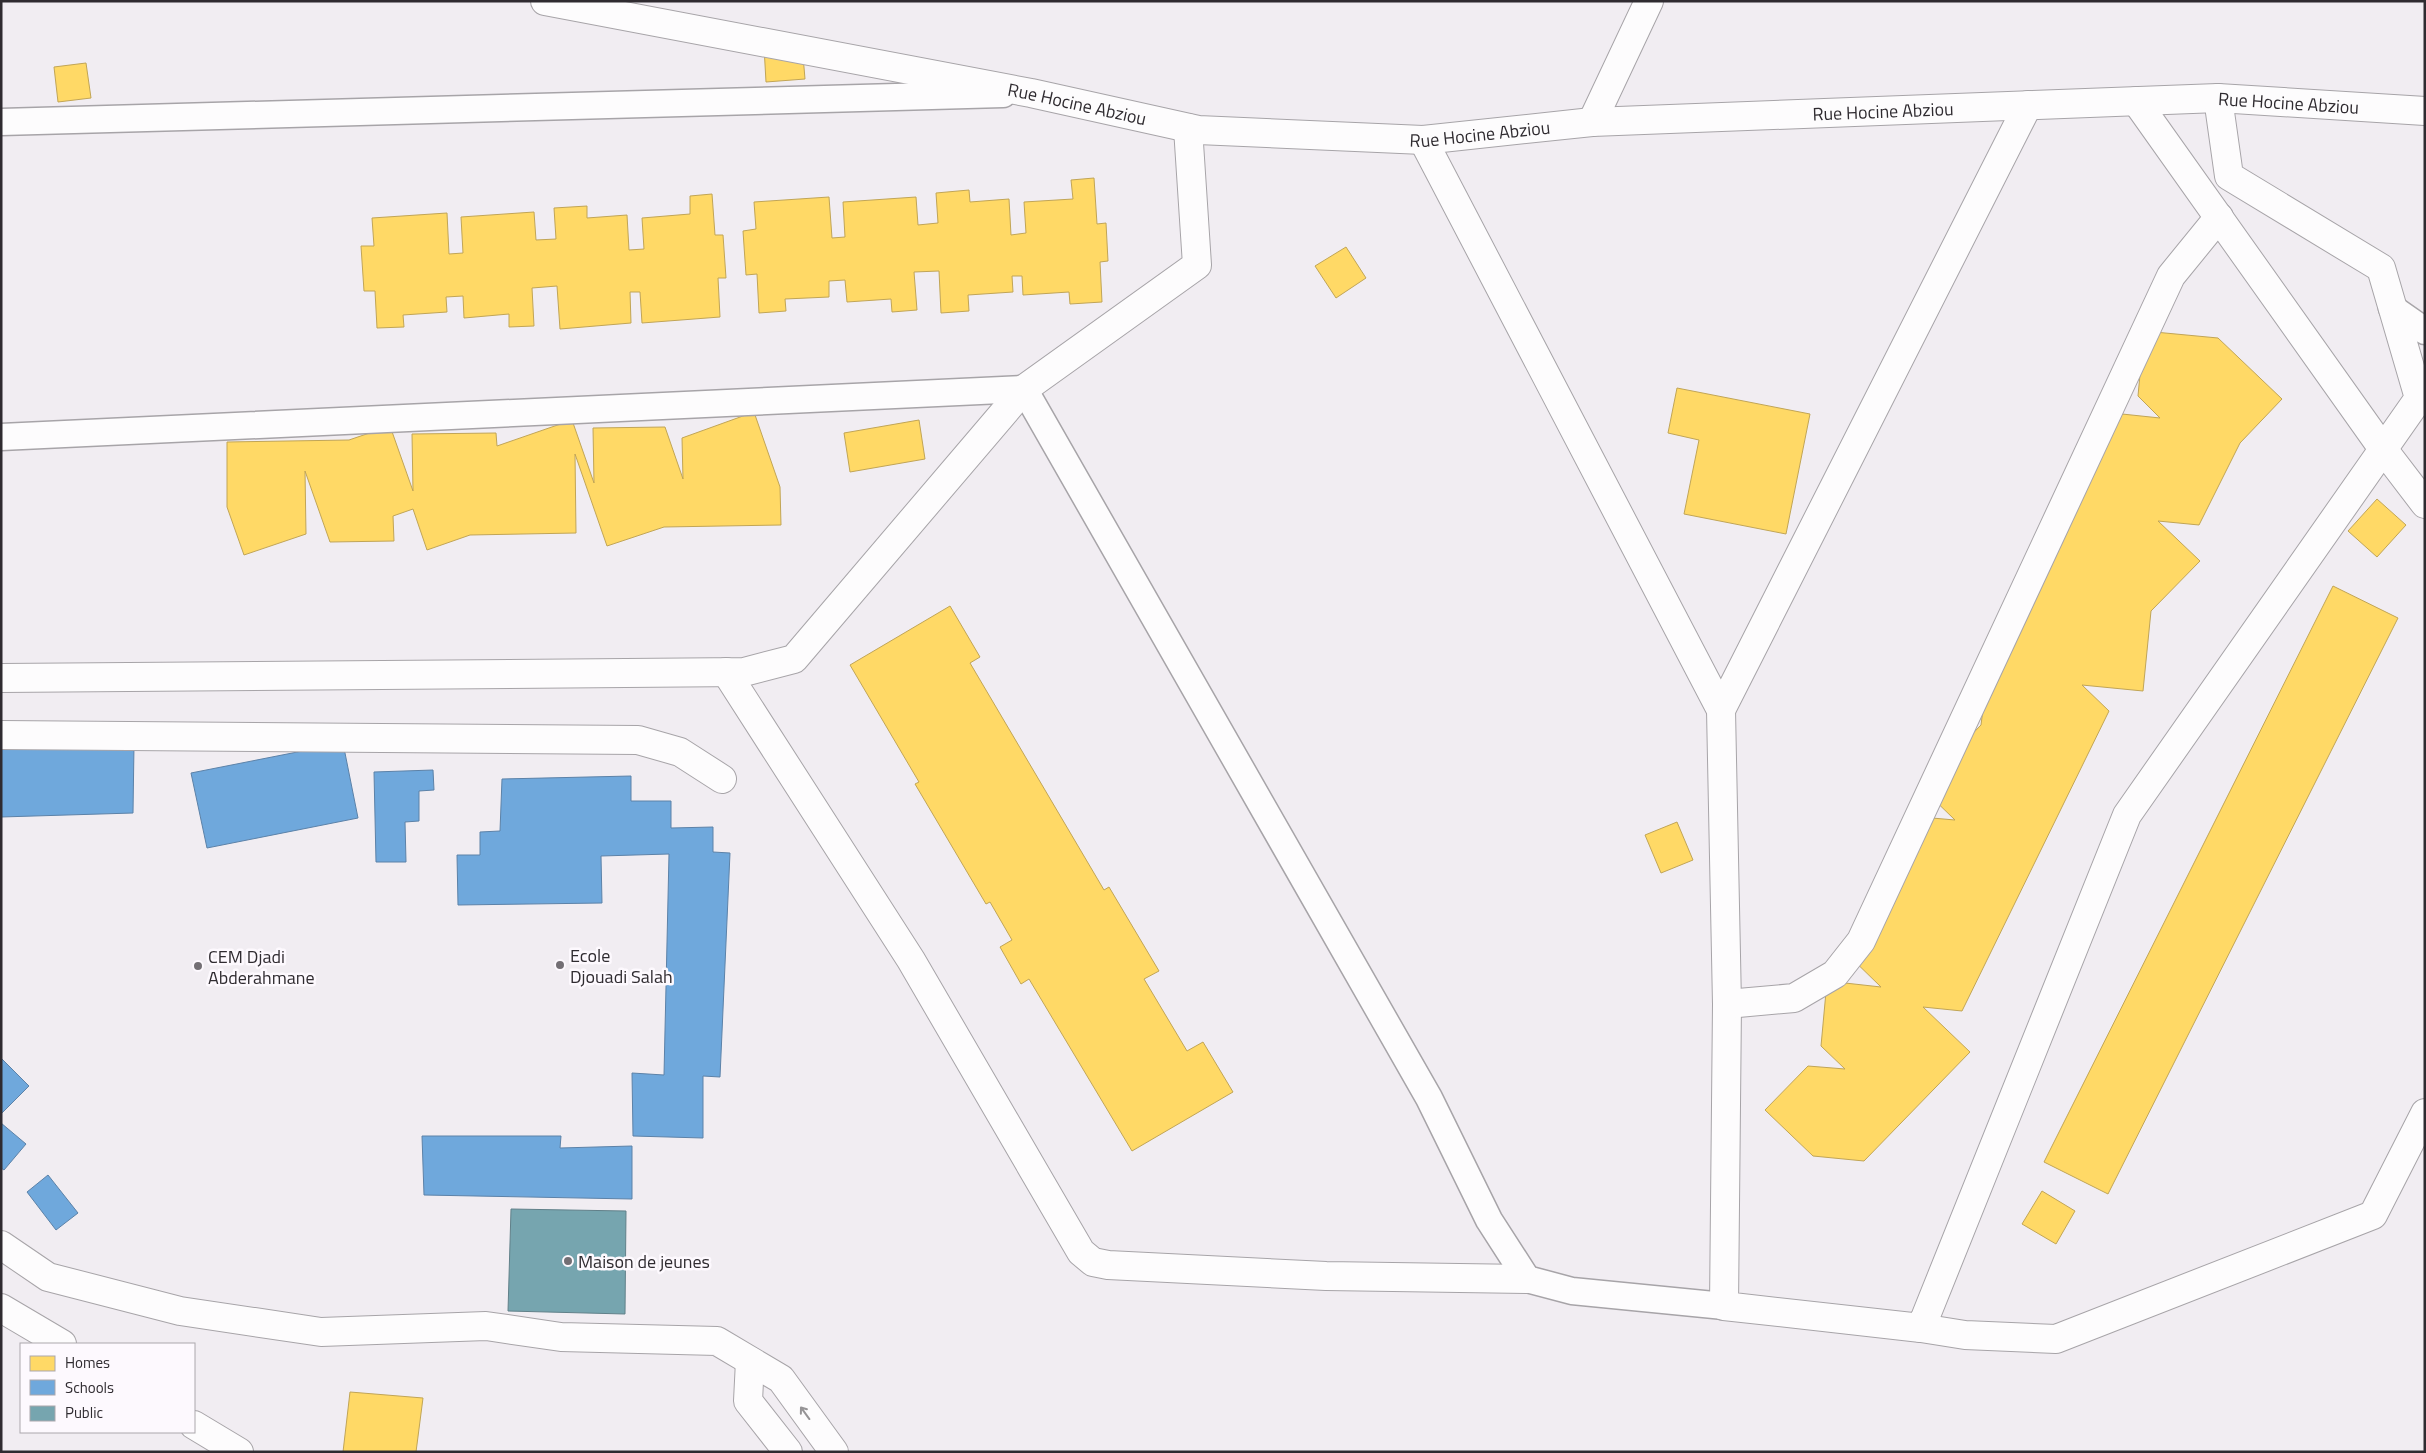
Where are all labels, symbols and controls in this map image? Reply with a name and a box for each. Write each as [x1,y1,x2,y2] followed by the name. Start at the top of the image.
[1006,75,1149,132] street label: Rue Hocine Abziou
[2217,85,2360,120] street label: Rue Hocine Abziou
[1812,95,1954,127] street label: Rue Hocine Abziou
[1409,113,1551,154] street label: Rue Hocine Abziou
[570,942,673,990] place label: Ecole Djouadi Salah
[208,943,315,991] place label: CEM Djadi Abderahmane
[554,959,566,971] marker: Ecole Djouadi Salah
[192,960,204,972] marker: CEM Djadi Abderahmane
[578,1248,710,1275] place label: Maison de jeunes
[562,1255,574,1267] marker: Maison de jeunes
[20,1343,195,1433] legend
[65,1351,110,1374] text: Homes
[65,1376,114,1399] text: Schools
[65,1401,103,1424] text: Public
[800,1406,810,1420] one-way arrow

